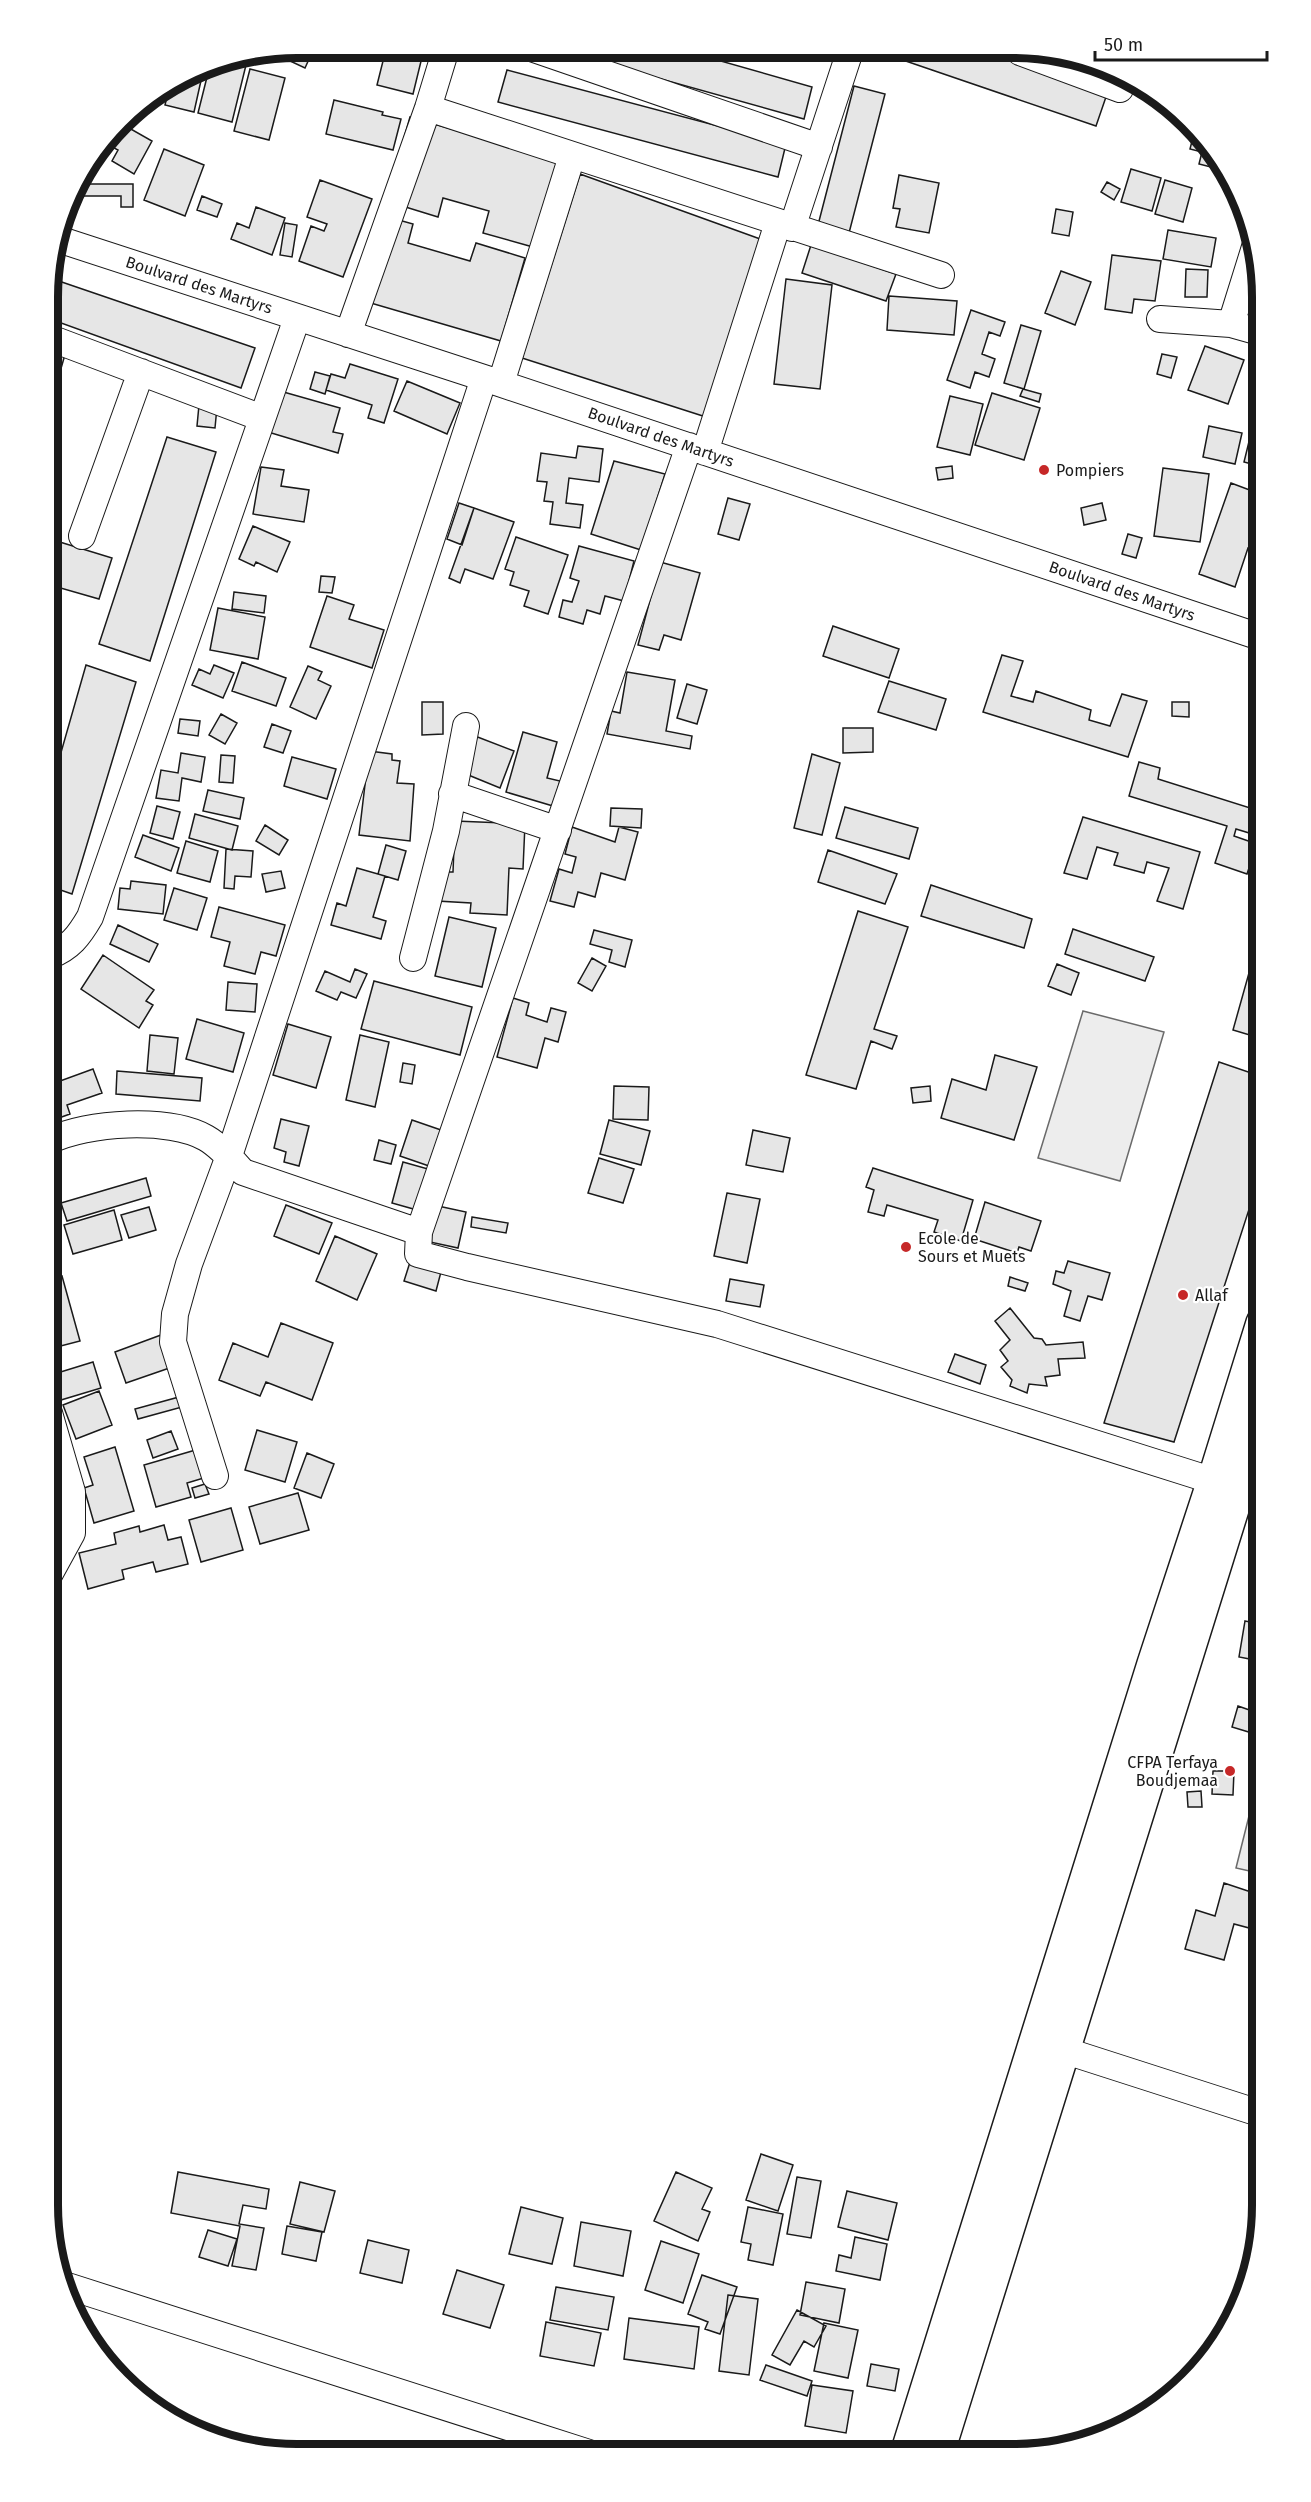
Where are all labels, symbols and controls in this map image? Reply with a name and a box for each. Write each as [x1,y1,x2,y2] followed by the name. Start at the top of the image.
[1095,24,1268,62] scale bar
[1104,34,1143,56] text: 50 m
[123,252,275,318] street label: Boulvard des Martyrs
[586,403,736,471] street label: Boulvard des Martyrs
[1056,461,1124,480] place label: Pompiers
[1037,463,1051,477] marker: Pompiers
[1047,557,1197,625] street label: Boulvard des Martyrs
[918,1229,1026,1266] place label: Ecole de Sours et Muets
[899,1240,913,1254] marker: Ecole de Sours et Muets
[1195,1286,1229,1305] place label: Allaf
[1176,1288,1190,1302] marker: Allaf
[1127,1753,1218,1790] place label: CFPA Terfaya Boudjemaa
[1223,1764,1237,1778] marker: CFPA Terfaya Boudjemaa

